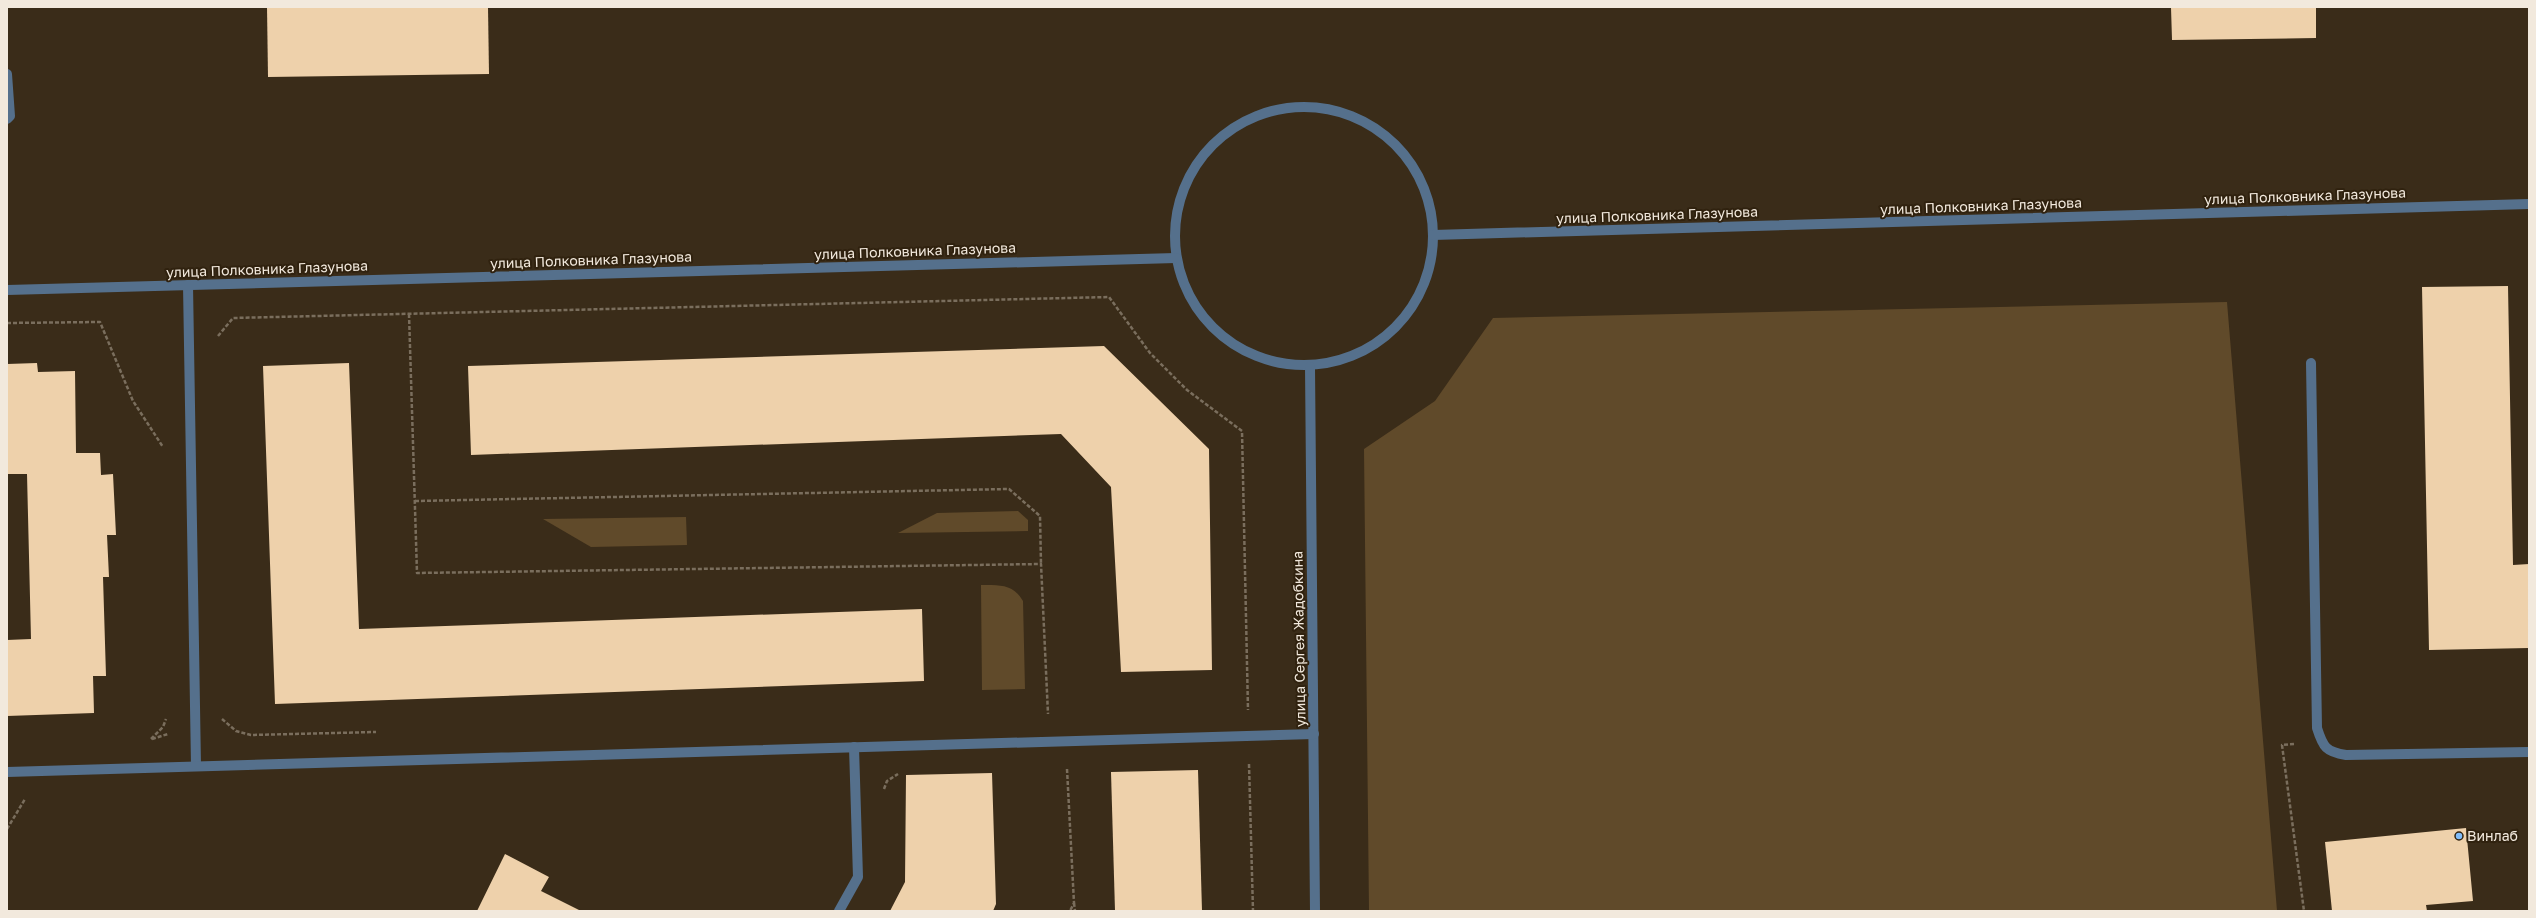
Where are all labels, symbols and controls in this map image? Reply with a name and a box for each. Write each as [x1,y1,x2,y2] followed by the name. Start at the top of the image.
[2204,183,2406,208] street label: улица Полковника Глазунова
[1880,193,2082,218] street label: улица Полковника Глазунова
[1556,202,1758,227] street label: улица Полковника Глазунова
[814,238,1016,263] street label: улица Полковника Глазунова
[490,247,692,272] street label: улица Полковника Глазунова
[166,256,368,281] street label: улица Полковника Глазунова
[1288,551,1309,727] street label: улица Сергея Жадобкина
[2467,827,2518,844] place label: Винлаб
[2454,831,2464,841] marker: Винлаб

